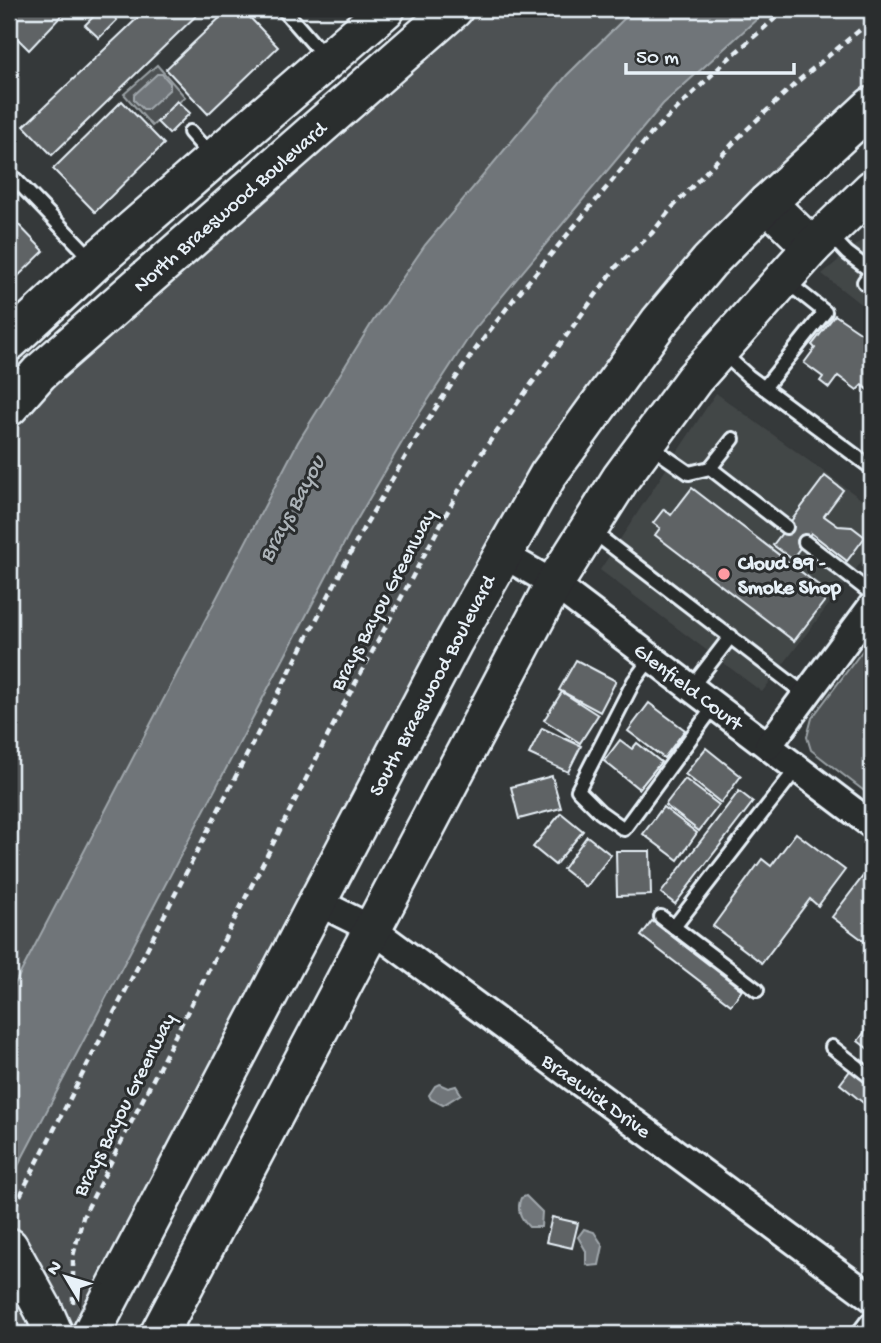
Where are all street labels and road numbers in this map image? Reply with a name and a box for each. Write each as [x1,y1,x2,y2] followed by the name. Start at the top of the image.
[129,117,334,300] street label: North Braeswood Boulevard
[326,506,444,697] street label: Brays Bayou Greenway
[365,570,504,801] street label: South Braeswood Boulevard
[627,640,748,740] street label: Glenfield Court
[69,1010,183,1202] street label: Brays Bayou Greenway
[535,1049,655,1146] street label: Braewick Drive

